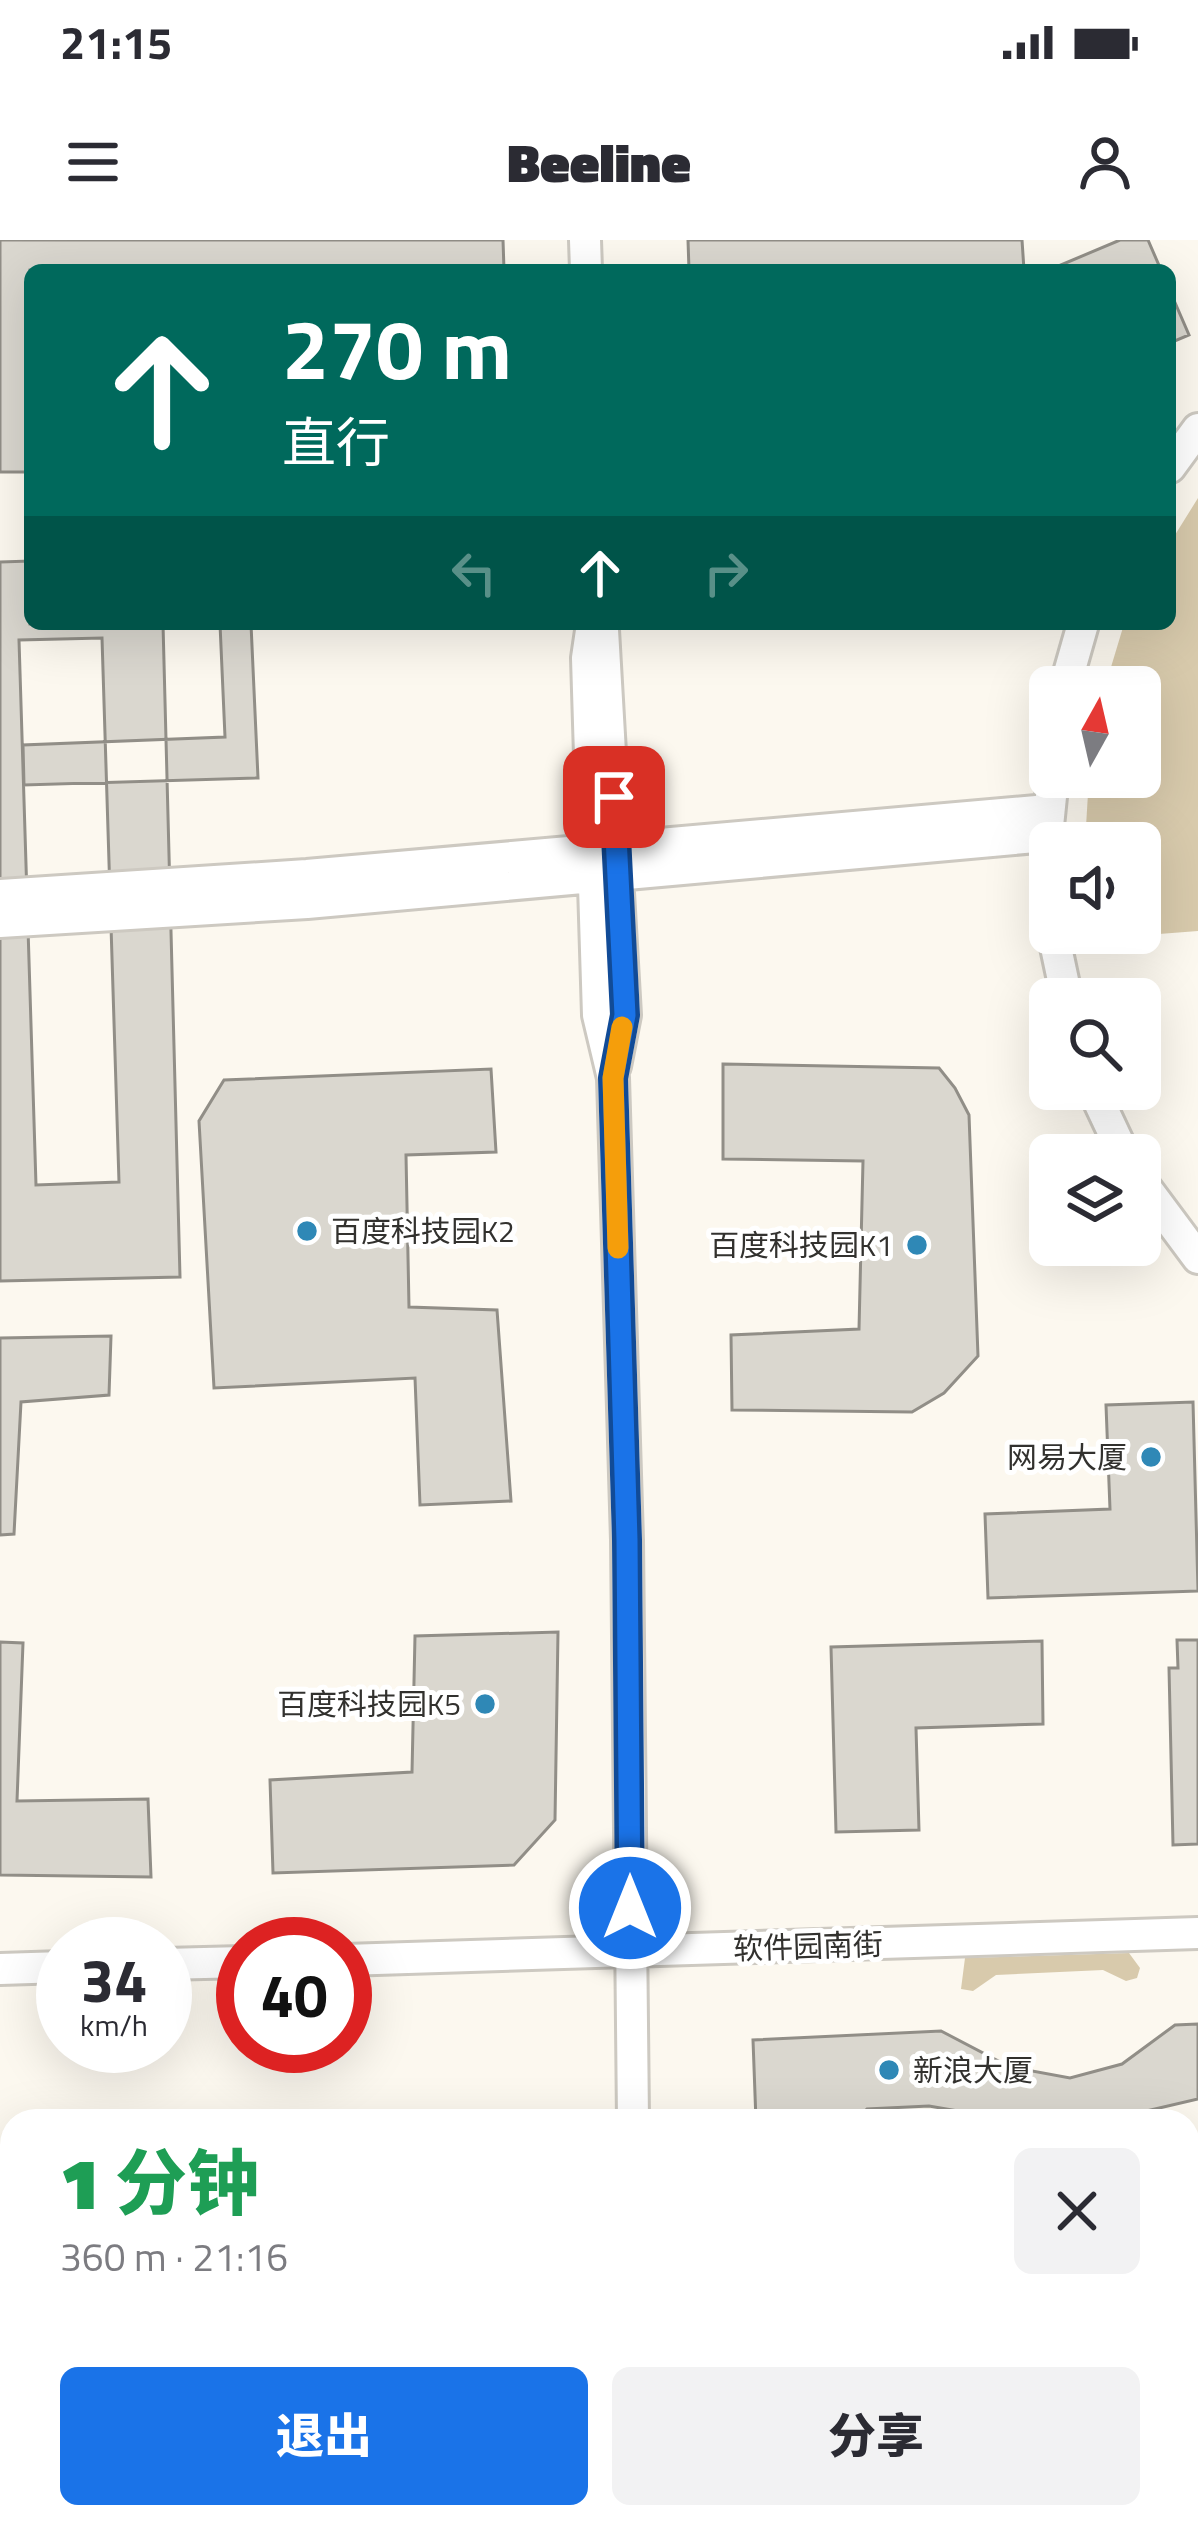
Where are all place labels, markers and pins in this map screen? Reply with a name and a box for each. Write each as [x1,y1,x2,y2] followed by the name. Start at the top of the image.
[563,746,665,848] pin
[331,1208,515,1254] place label: 百度科技园K2
[294,1218,320,1244] marker: 百度科技园K2
[709,1222,893,1268] place label: 百度科技园K1
[904,1232,930,1258] marker: 百度科技园K1
[1007,1434,1127,1480] place label: 网易大厦
[1138,1444,1164,1470] marker: 网易大厦
[277,1681,461,1727] place label: 百度科技园K5
[472,1691,498,1717] marker: 百度科技园K5
[913,2047,1033,2093] place label: 新浪大厦
[876,2057,902,2083] marker: 新浪大厦

